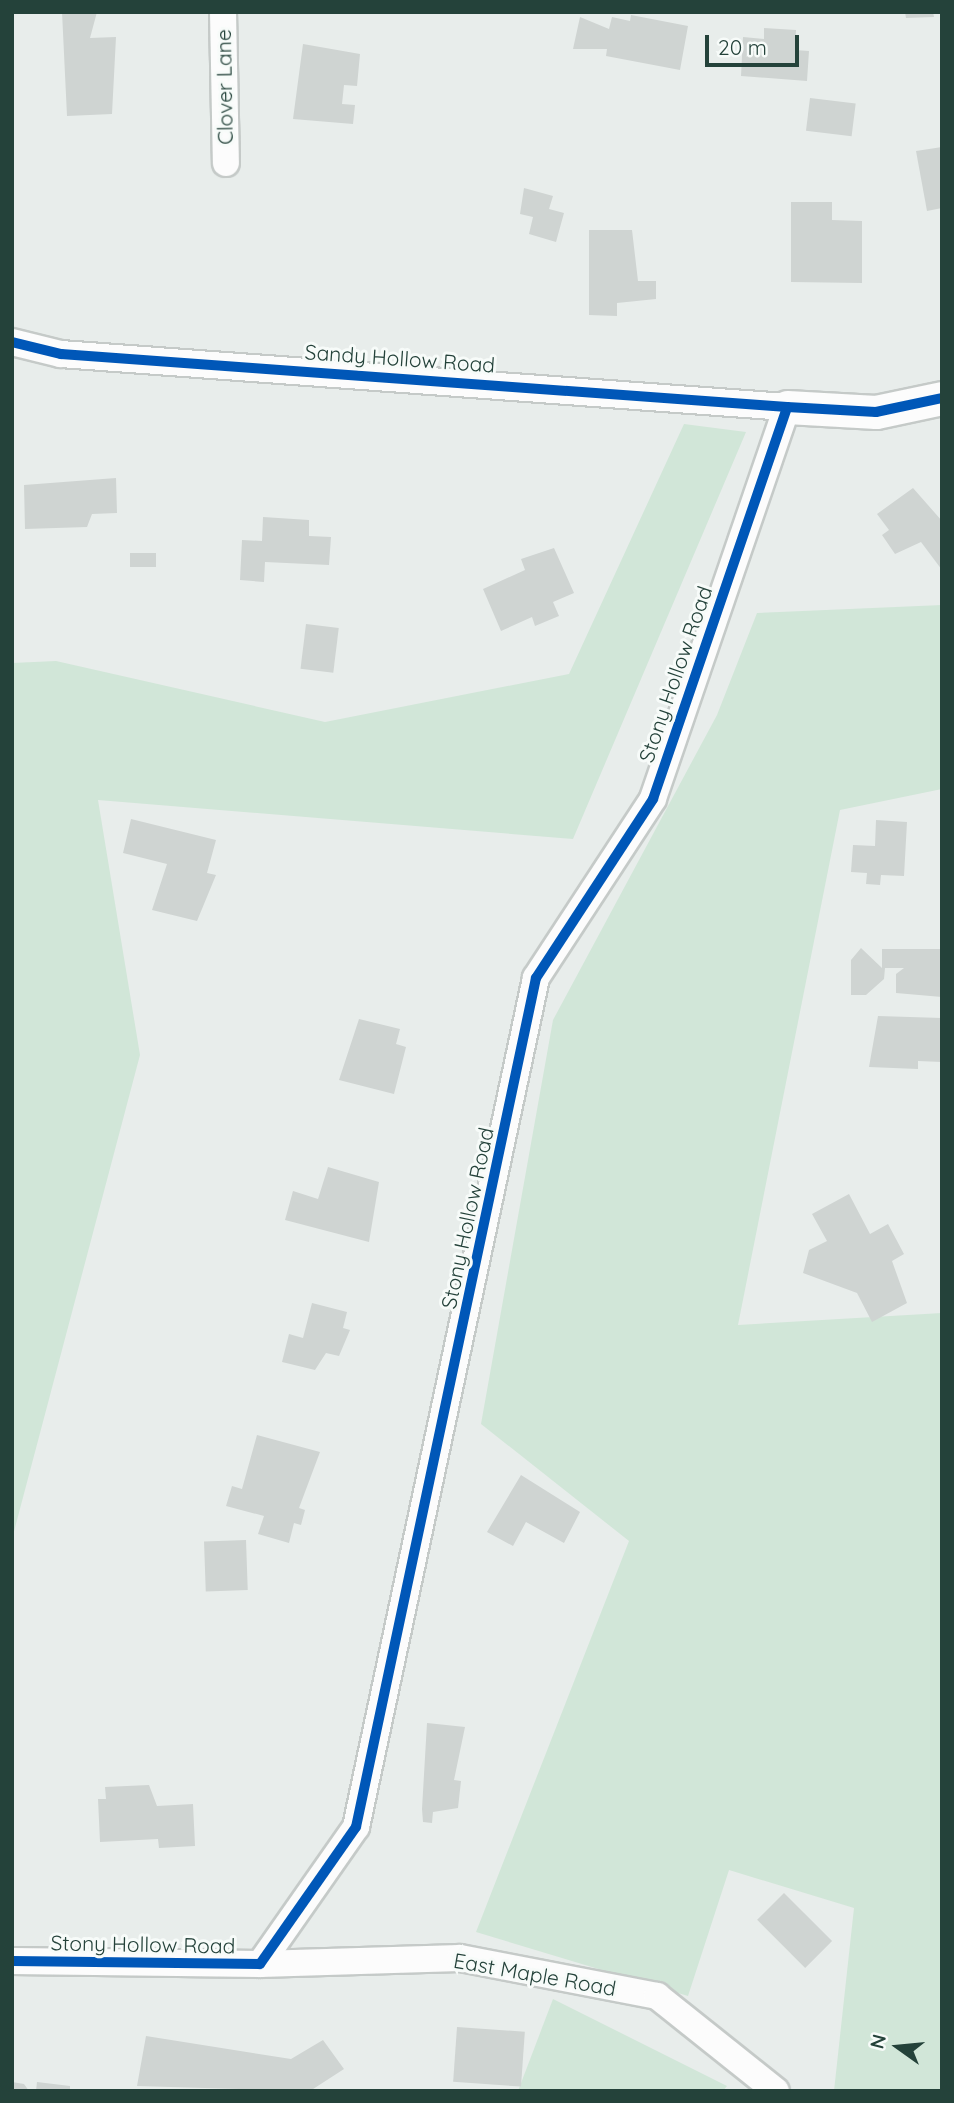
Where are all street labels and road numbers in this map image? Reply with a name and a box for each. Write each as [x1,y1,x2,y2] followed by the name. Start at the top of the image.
[210,29,238,145] street label: Clover Lane
[304,339,496,377] street label: Sandy Hollow Road
[633,583,717,765] street label: Stony Hollow Road
[435,1125,499,1311] street label: Stony Hollow Road
[50,1930,236,1958] street label: Stony Hollow Road
[452,1947,618,2001] street label: East Maple Road

